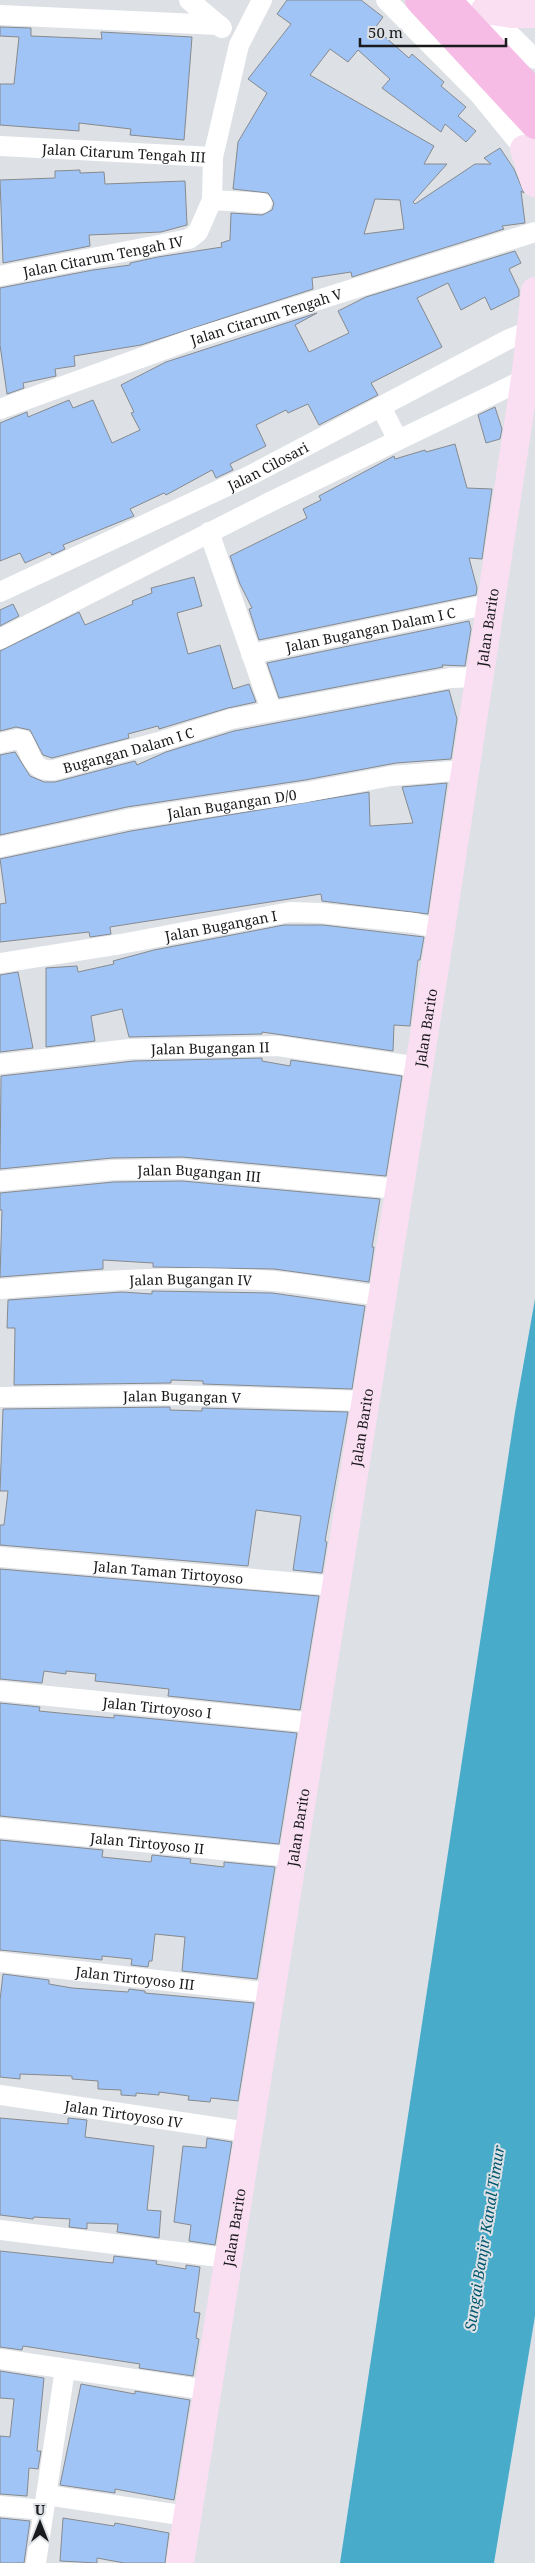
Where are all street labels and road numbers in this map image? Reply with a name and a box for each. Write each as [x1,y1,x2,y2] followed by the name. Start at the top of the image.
[41,139,206,166] street label: Jalan Citarum Tengah III
[20,231,185,281] street label: Jalan Citarum Tengah IV
[187,283,345,349] street label: Jalan Citarum Tengah V
[223,437,312,495] street label: Jalan Cilosari
[472,587,502,669] street label: Jalan Barito
[283,602,457,656] street label: Jalan Bugangan Dalam I C
[61,722,196,777] street label: Bugangan Dalam I C
[165,784,298,823] street label: Jalan Bugangan D/0
[162,905,278,945] street label: Jalan Bugangan I
[410,987,441,1069] street label: Jalan Barito
[150,1037,270,1058] street label: Jalan Bugangan II
[136,1159,262,1186] street label: Jalan Bugangan III
[128,1269,253,1289] street label: Jalan Bugangan IV
[122,1385,242,1407] street label: Jalan Bugangan V
[346,1387,377,1469] street label: Jalan Barito
[92,1556,244,1587] street label: Jalan Taman Tirtoyoso
[101,1692,213,1722] street label: Jalan Tirtoyoso I
[282,1787,313,1869] street label: Jalan Barito
[88,1827,205,1858] street label: Jalan Tirtoyoso II
[74,1961,196,1994] street label: Jalan Tirtoyoso III
[62,2095,184,2132] street label: Jalan Tirtoyoso IV
[218,2187,249,2269] street label: Jalan Barito

